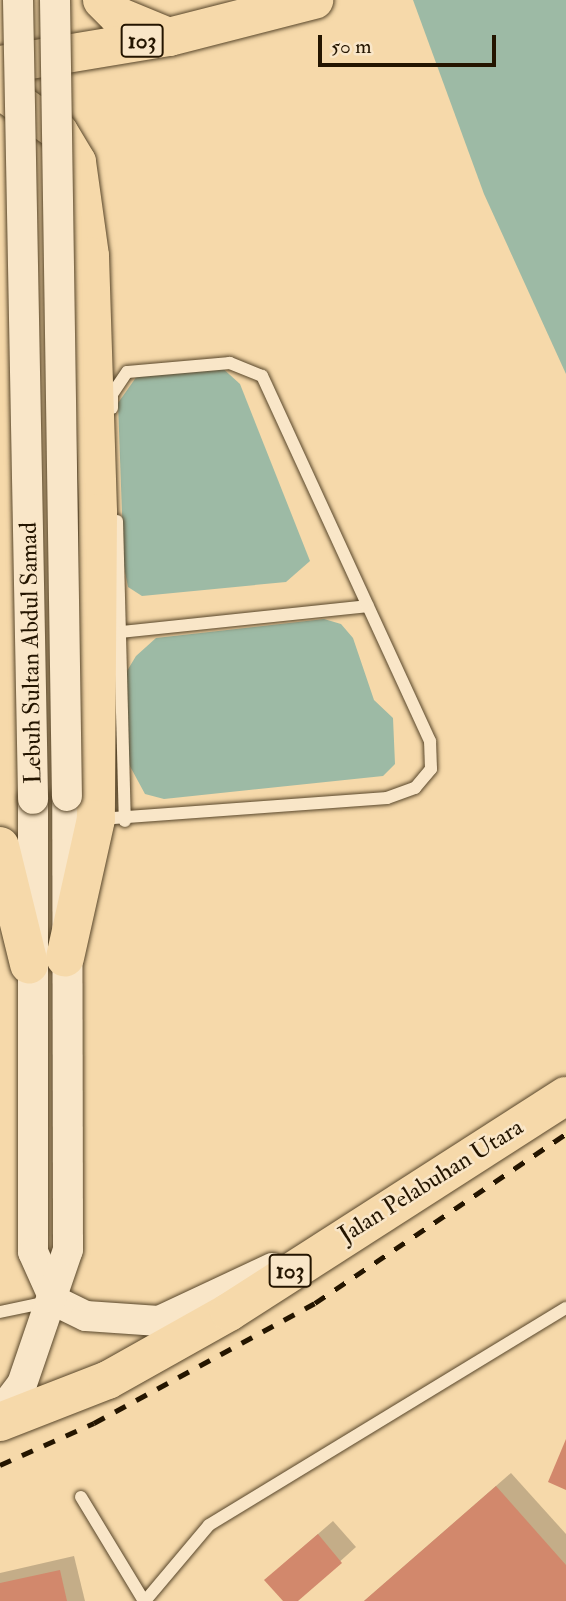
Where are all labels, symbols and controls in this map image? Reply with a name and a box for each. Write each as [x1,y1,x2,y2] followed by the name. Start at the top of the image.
[321,21,500,65] scale bar
[119,22,165,60] road number: 103
[331,33,372,60] text: 50 m
[14,522,48,784] street label: Lebuh Sultan Abdul Samad
[333,1113,529,1249] street label: Jalan Pelabuhan Utara
[267,1252,313,1290] road number: 103

